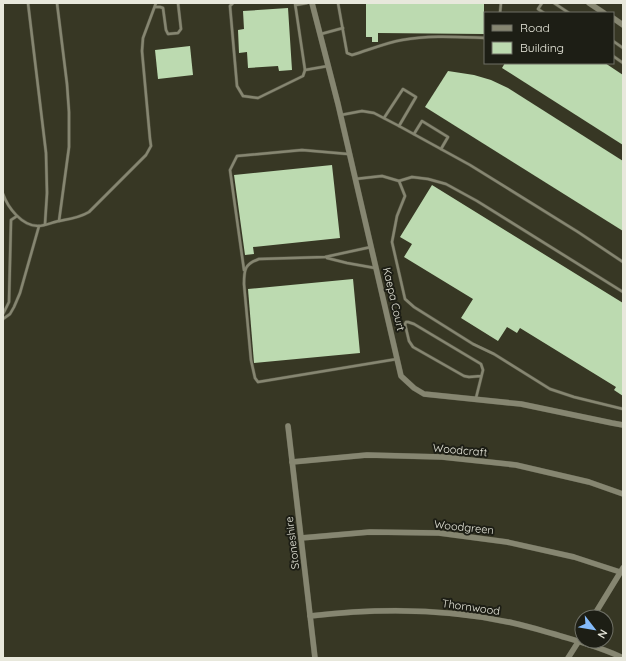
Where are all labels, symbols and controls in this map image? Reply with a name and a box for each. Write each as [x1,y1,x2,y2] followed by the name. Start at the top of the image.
[484,12,614,64] legend
[520,20,550,35] text: Road
[520,40,564,55] text: Building
[380,266,408,332] street label: Kaepa Court
[432,441,488,459] street label: Woodcraft
[282,516,302,570] street label: Stoneshire
[433,517,495,537] street label: Woodgreen
[441,596,501,618] street label: Thornwood
[574,609,614,649] north arrow
[594,627,611,641] text: N

